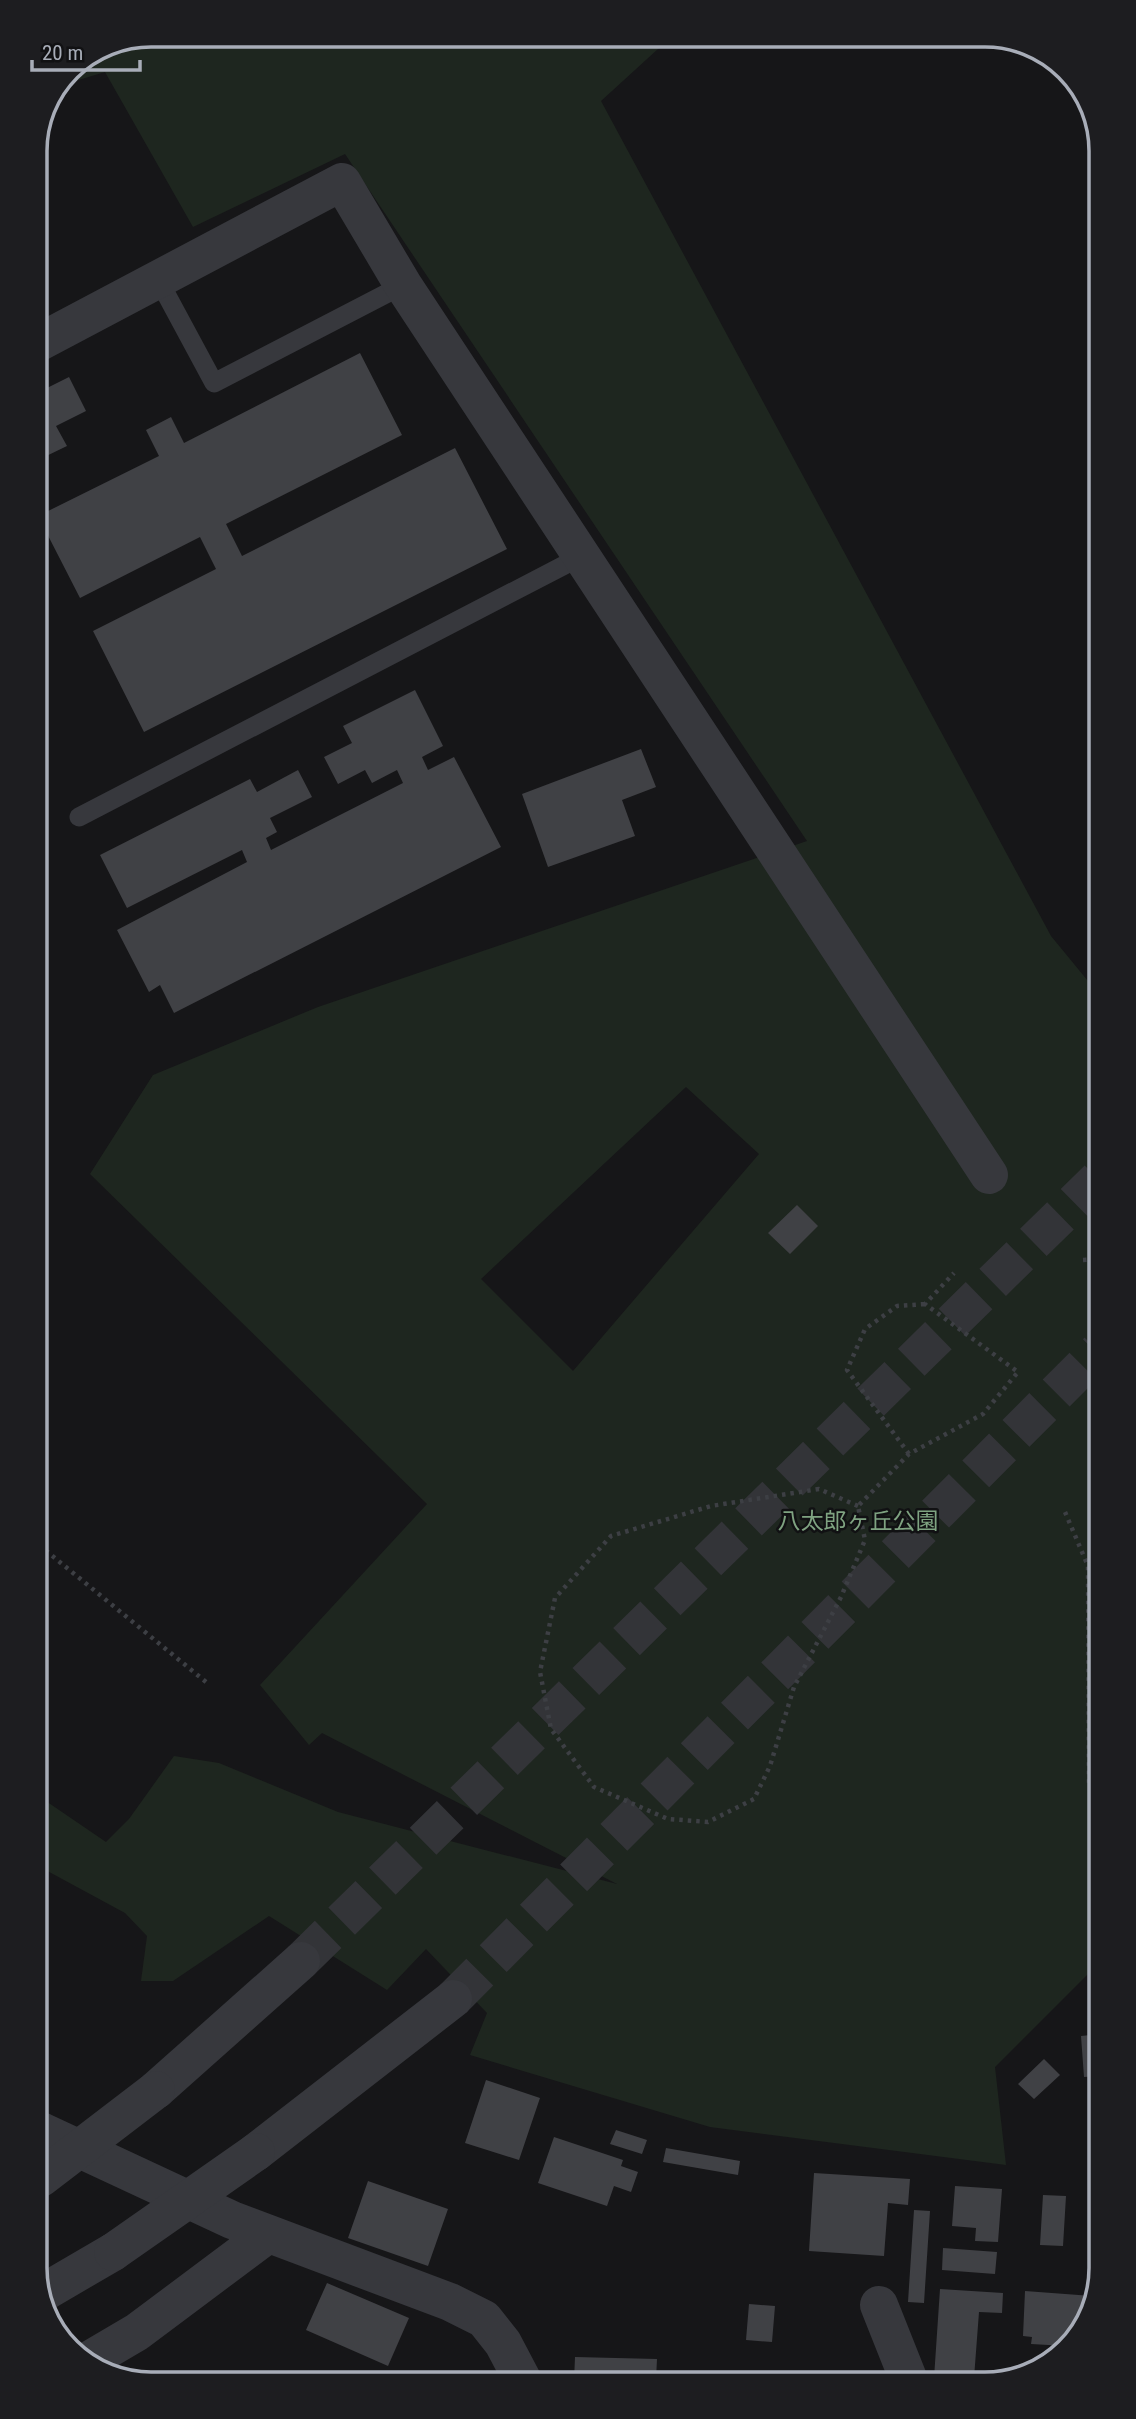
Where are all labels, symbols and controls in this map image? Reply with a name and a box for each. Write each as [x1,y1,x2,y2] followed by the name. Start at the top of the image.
[32,28,140,72] scale bar
[42,41,83,65] text: 20 m
[778,1508,939,1535] park label: 八太郎ヶ丘公園

